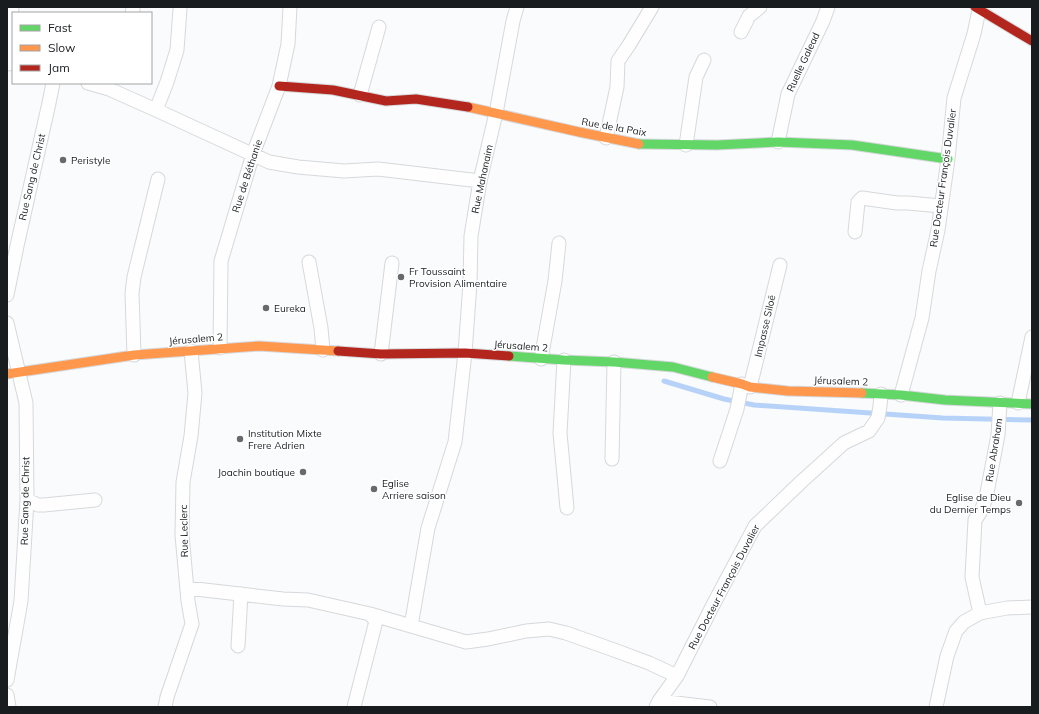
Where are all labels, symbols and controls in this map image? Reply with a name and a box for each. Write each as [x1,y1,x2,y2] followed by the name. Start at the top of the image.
[12,12,152,84] legend
[48,20,72,35] text: Fast
[784,30,822,94] street label: Ruelle Galead
[48,40,76,55] text: Slow
[48,60,70,75] text: Jam
[927,108,959,248] street label: Rue Docteur François Duvalier
[580,115,648,139] street label: Rue de la Paix
[16,132,48,222] street label: Rue Sang de Christ
[229,138,265,214] street label: Rue de Béthanie
[468,143,496,215] street label: Rue Mahanaim
[71,154,110,167] place label: Peristyle
[58,155,68,165] marker: Peristyle
[409,265,507,290] place label: Fr Toussaint Provision Alimentaire
[396,272,406,282] marker: Fr Toussaint Provision Alimentaire
[752,294,778,358] street label: Impasse Siloë
[274,302,306,315] place label: Eureka
[261,303,271,313] marker: Eureka
[168,330,224,348] street label: Jérusalem 2
[493,338,549,354] street label: Jérusalem 2
[814,374,868,388] street label: Jérusalem 2
[983,417,1005,483] street label: Rue Abraham
[248,427,322,452] place label: Institution Mixte Frere Adrien
[235,434,245,444] marker: Institution Mixte Frere Adrien
[18,456,32,545] street label: Rue Sang de Christ
[218,466,295,479] place label: Joachin boutique
[298,467,308,477] marker: Joachin boutique
[382,477,446,502] place label: Eglise Arriere saison
[369,484,379,494] marker: Eglise Arriere saison
[930,491,1011,516] place label: Eglise de Dieu du Dernier Temps
[1014,498,1024,508] marker: Eglise de Dieu du Dernier Temps
[177,504,191,558] street label: Rue Leclerc
[686,522,763,652] street label: Rue Docteur François Duvalier

